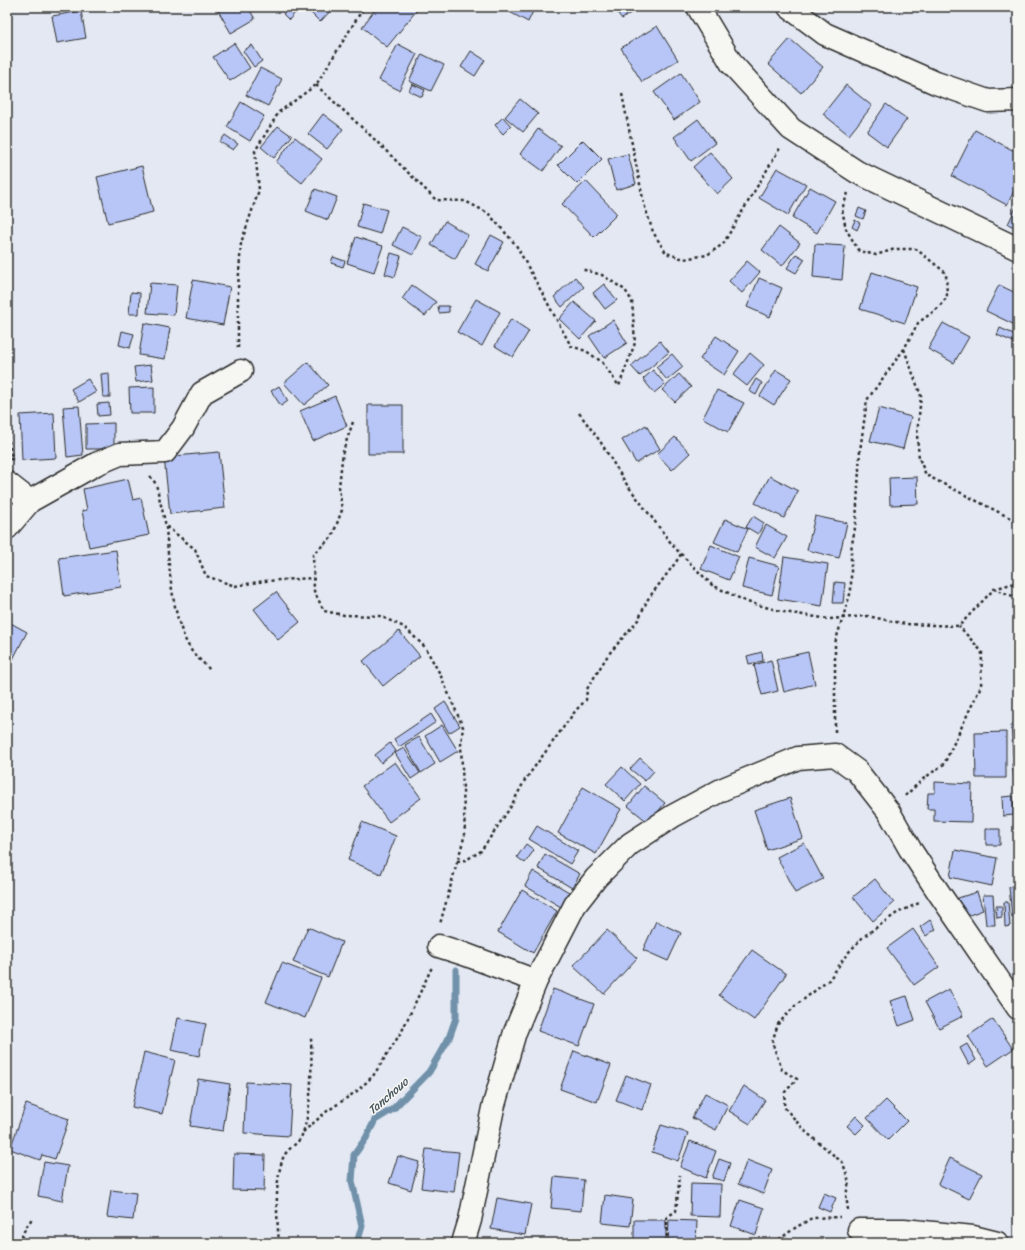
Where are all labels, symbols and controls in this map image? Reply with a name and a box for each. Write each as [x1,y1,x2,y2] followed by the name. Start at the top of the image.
[362,1071,414,1120] water label: Tanchouo

